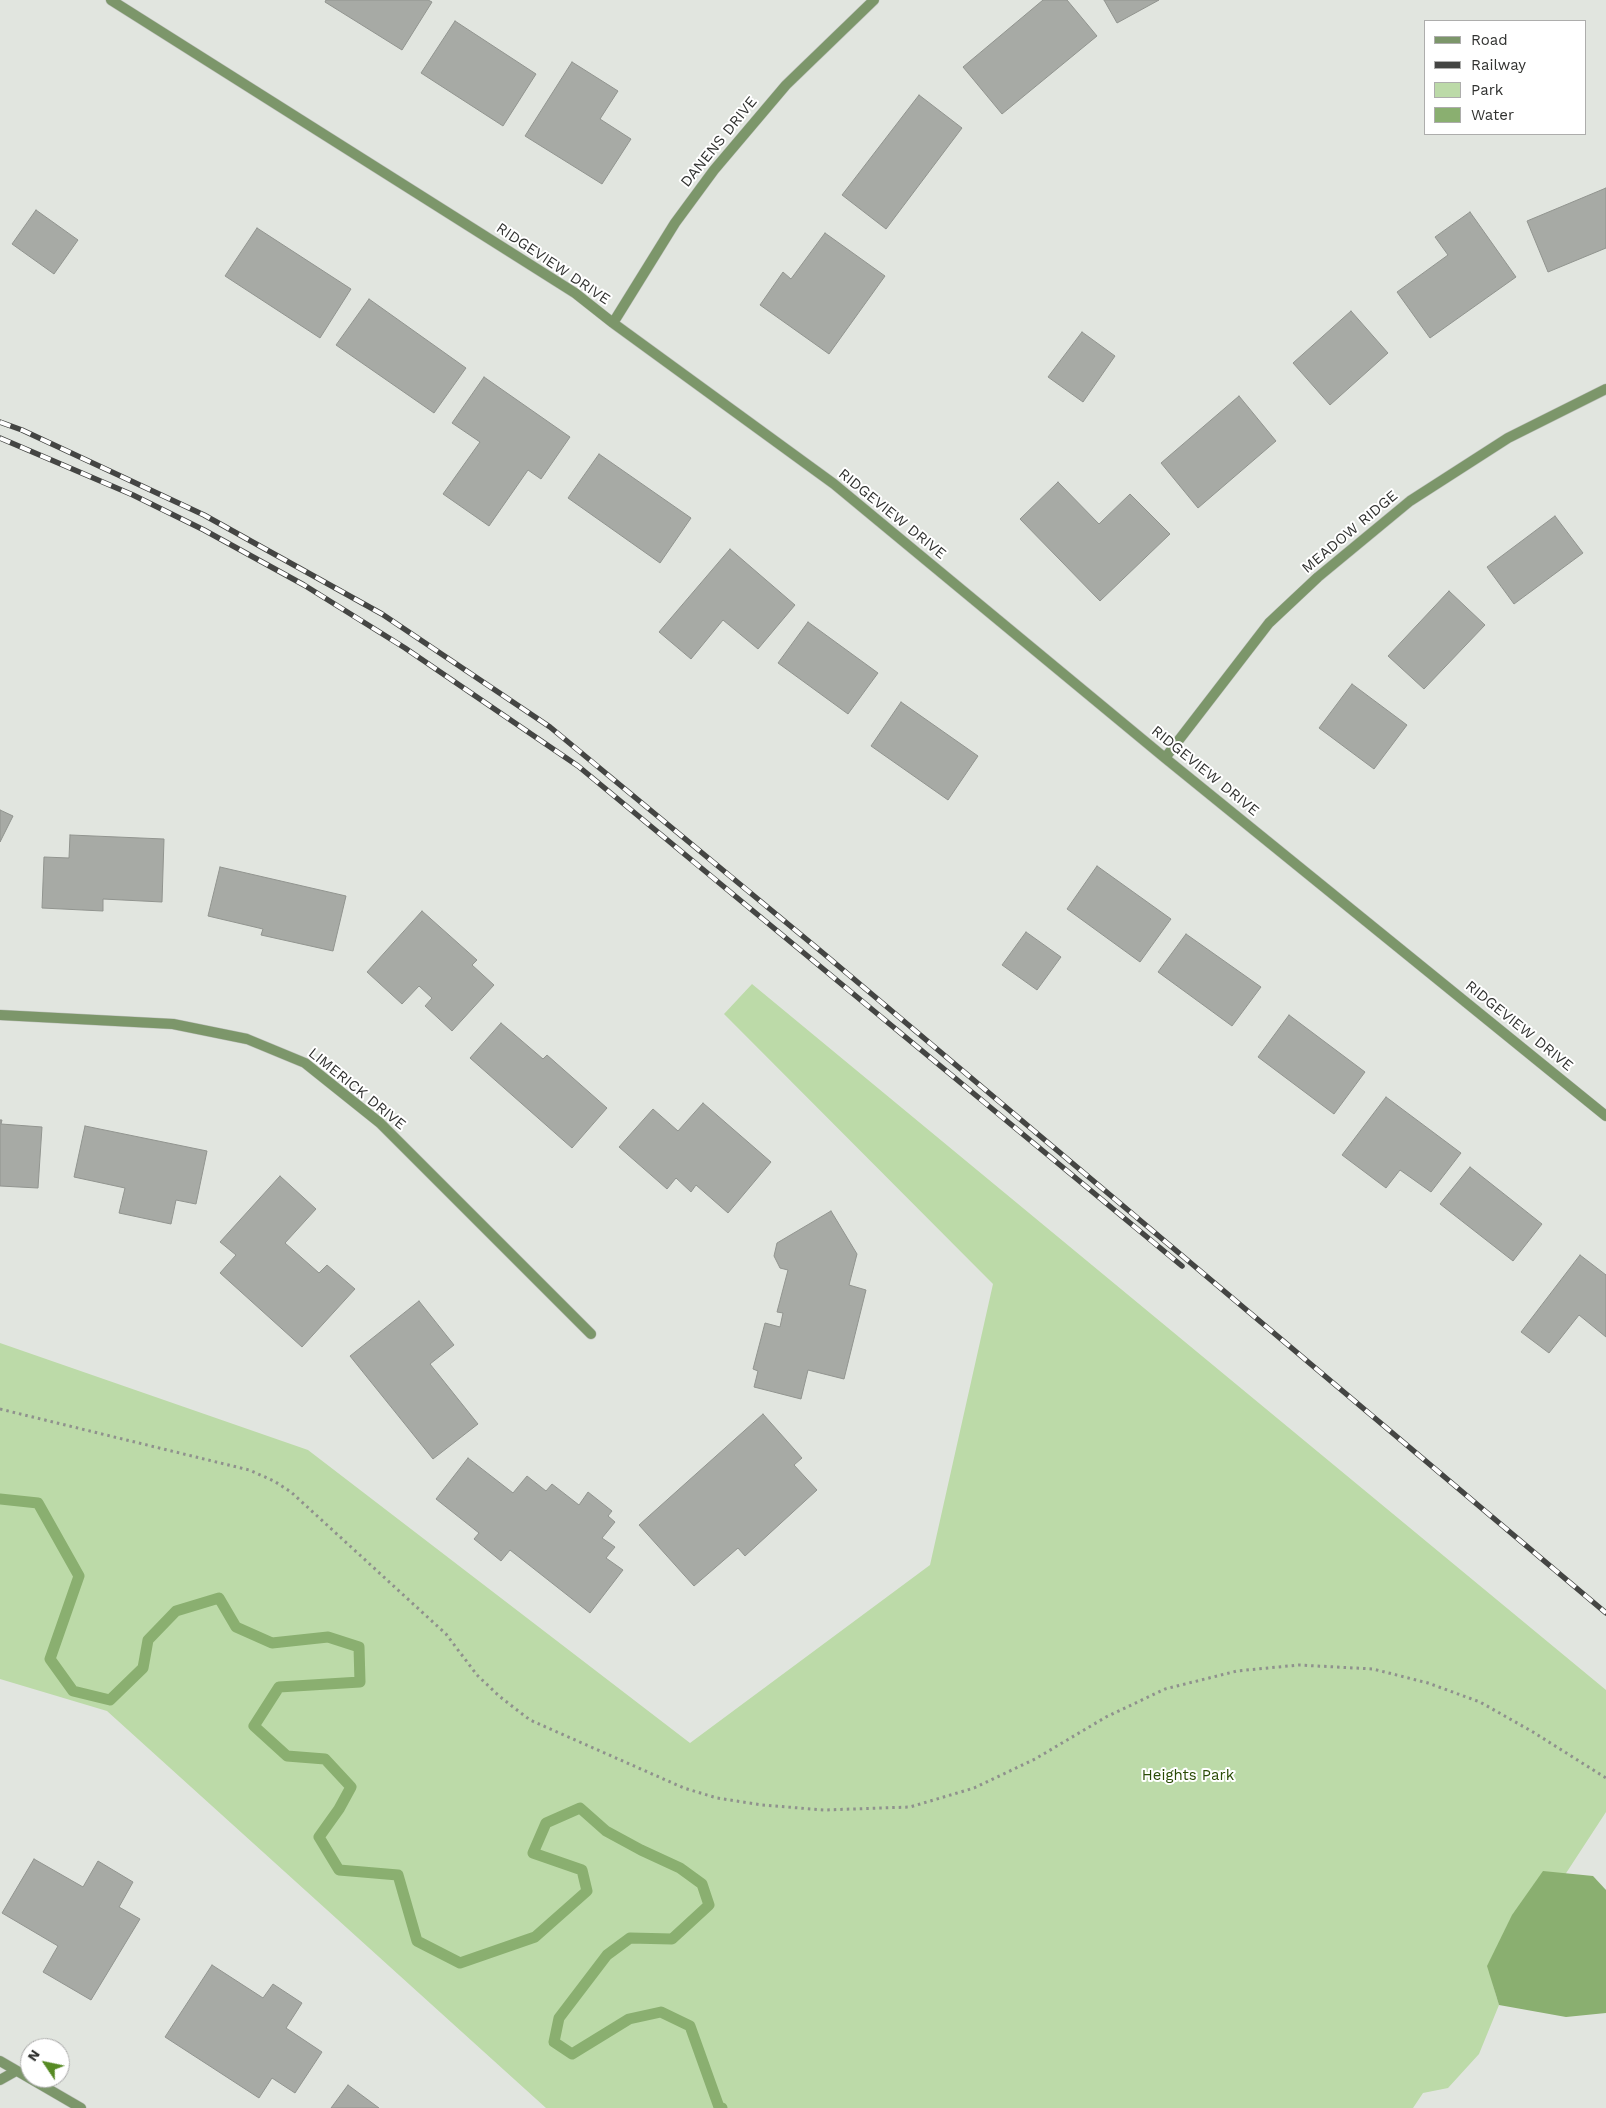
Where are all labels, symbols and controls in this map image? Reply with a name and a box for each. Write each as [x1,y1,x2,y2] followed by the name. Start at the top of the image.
[1424,20,1586,135] legend
[1471,31,1508,49] text: Road
[1471,56,1526,74] text: Railway
[1471,81,1503,99] text: Park
[677,93,761,191] street label: DANENS DRIVE
[1471,106,1514,124] text: Water
[493,219,613,309] street label: RIDGEVIEW DRIVE
[834,465,950,563] street label: RIDGEVIEW DRIVE
[1298,487,1402,577] street label: MEADOW RIDGE
[1147,722,1263,820] street label: RIDGEVIEW DRIVE
[1461,977,1577,1075] street label: RIDGEVIEW DRIVE
[305,1044,409,1134] street label: LIMERICK DRIVE
[1142,1767,1234,1785] park label: Heights Park
[20,2038,70,2088] north arrow
[24,2046,43,2064] text: N

